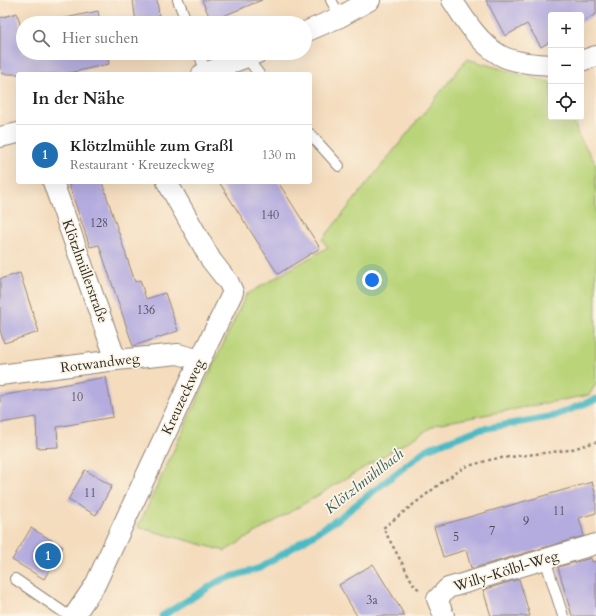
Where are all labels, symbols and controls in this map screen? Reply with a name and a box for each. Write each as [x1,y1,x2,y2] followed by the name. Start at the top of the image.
[548,12,584,120] map controls
[548,12,584,48] button: +
[16,16,312,60] search box
[30,27,52,49] icon: search
[62,28,139,48] text: Hier suchen
[548,48,584,84] button: −
[548,84,584,120] button: locate
[32,87,125,110] text: In der Nähe
[70,136,233,156] text: Klötzlmühle zum Graßl
[42,146,48,164] text: 1
[262,146,296,164] text: 130 m
[70,156,214,174] text: Restaurant · Kreuzeckweg
[261,207,279,223] house number: 140
[90,215,108,231] house number: 128
[57,217,113,325] street label: Klötzlmüllerstraße
[362,270,382,290] your location
[137,302,155,318] house number: 136
[59,349,141,377] street label: Rotwandweg
[157,356,209,438] street label: Kreuzeckweg
[71,389,83,405] house number: 10
[320,443,408,518] water label: Klötzlmühlbach
[84,485,96,501] house number: 11
[553,503,565,519] house number: 11
[523,513,529,529] house number: 9
[489,523,495,539] house number: 7
[453,529,459,545] house number: 5
[35,541,61,571] pin: 1
[450,546,561,596] street label: Willy-Kölbl-Weg
[366,592,378,608] house number: 3a

